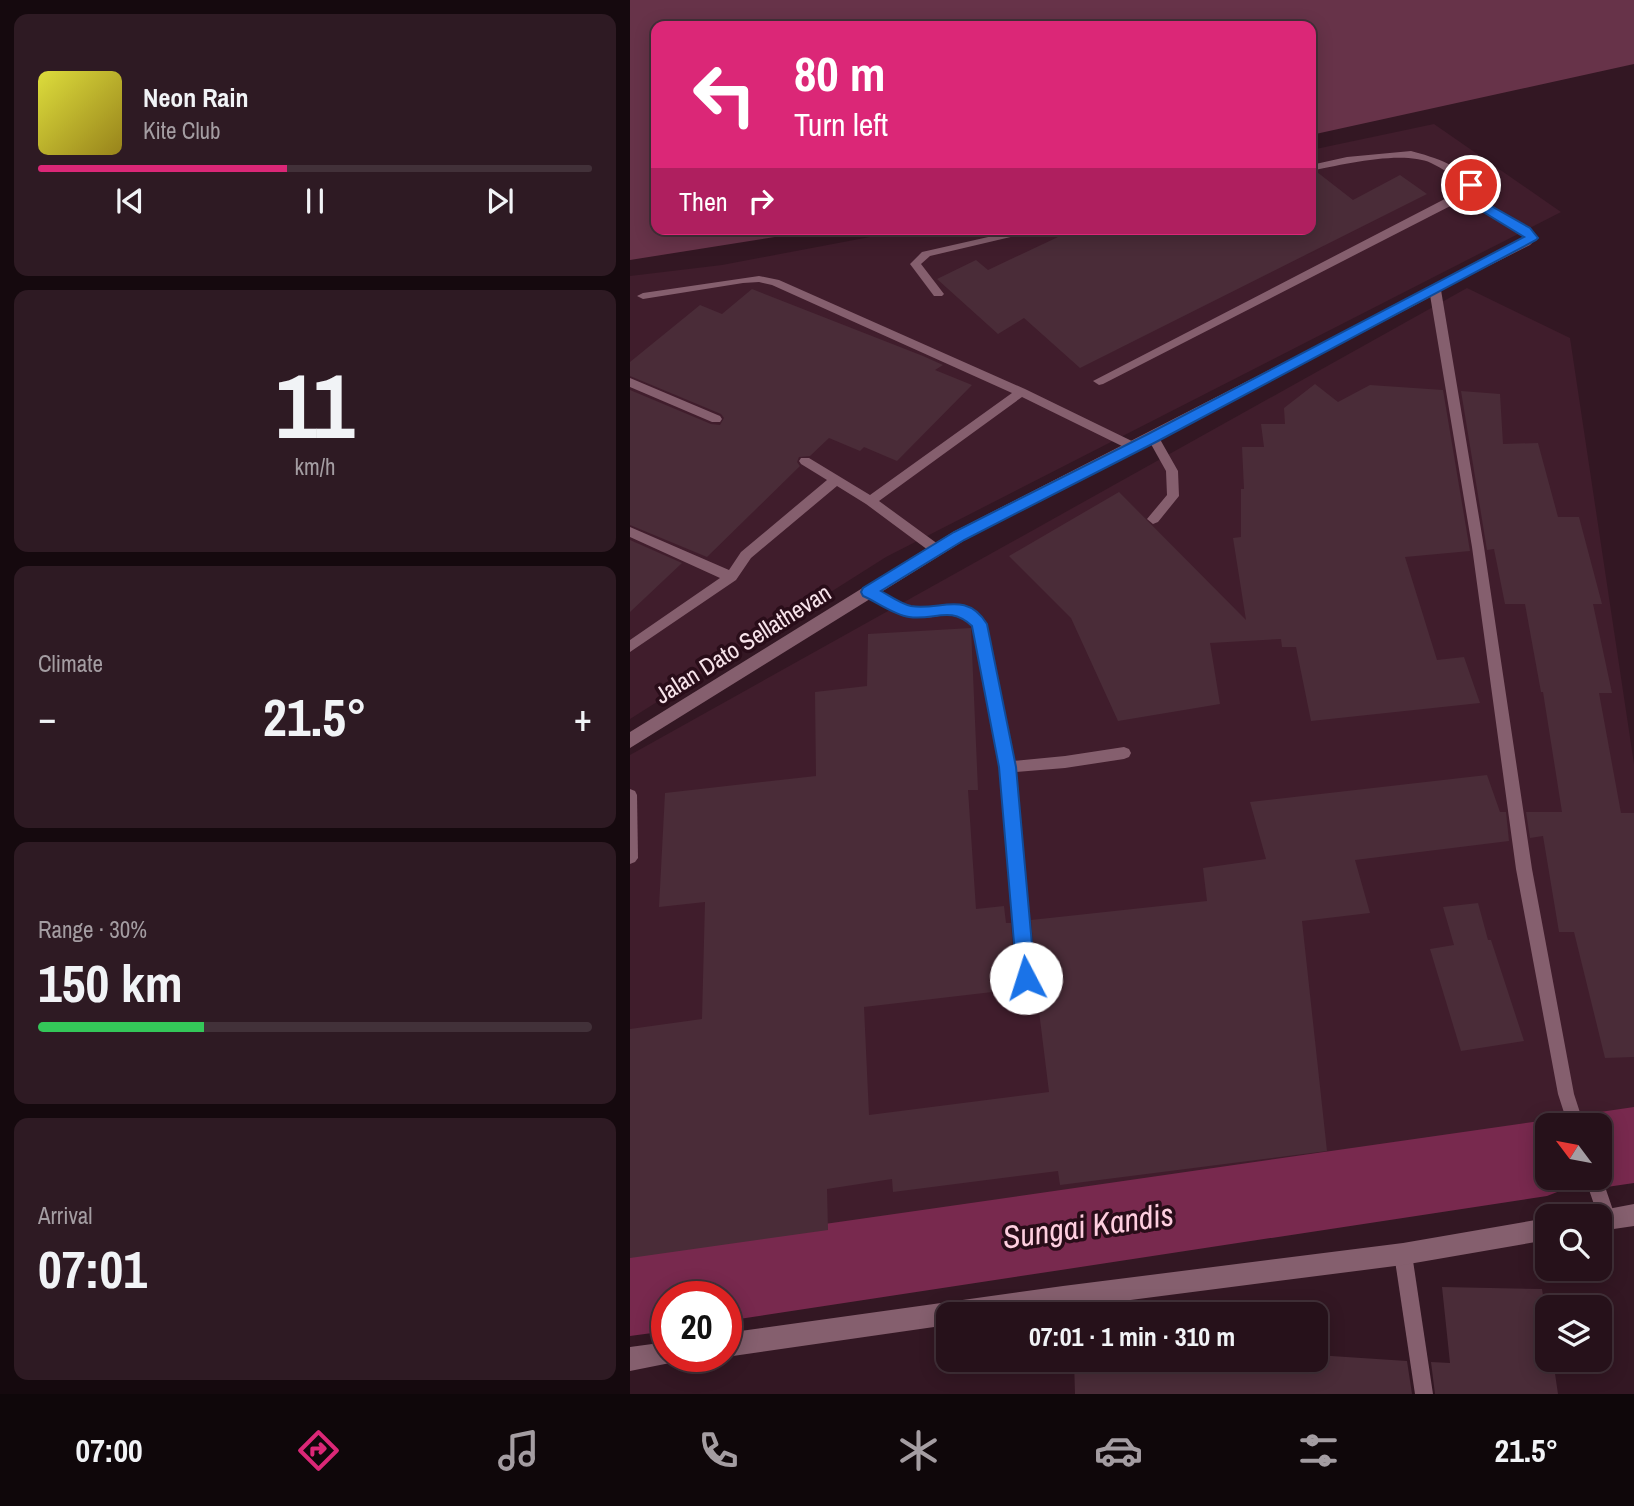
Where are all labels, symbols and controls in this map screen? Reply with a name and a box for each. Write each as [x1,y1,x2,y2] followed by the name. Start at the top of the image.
[794,40,886,106] text: 80 m
[679,49,770,140] icon: left
[143,80,248,115] text: Neon Rain
[794,103,888,146] text: Turn left
[143,115,221,146] text: Kite Club
[1441,155,1501,215] pin
[1452,166,1490,204] icon: arrive
[111,182,149,220] icon: previous
[296,182,334,220] icon: pause
[481,182,519,220] icon: next
[742,182,780,220] icon: right
[679,184,728,219] text: Then
[276,344,354,466] text: 11
[295,451,335,482] text: km/h
[648,576,837,710] street label: Jalan Dato Sellathevan
[38,648,103,679] text: Climate
[263,682,367,752] text: 21.5°
[38,692,56,743] text: −
[574,692,592,743] text: +
[38,914,147,945] text: Range · 30%
[989,941,1063,1015] position arrow
[38,948,183,1018] text: 150 km
[1535,1113,1612,1190] north arrow
[1535,1113,1612,1372] map controls
[1000,1192,1176,1259] water label: Sungai Kandis
[38,1200,93,1231] text: Arrival
[1535,1204,1612,1281] button: search
[38,1234,147,1304] text: 07:01
[651,1281,742,1372] speed limit sign: 20
[1535,1295,1612,1372] button: layers
[1029,1319,1235,1354] text: 07:01 · 1 min · 310 m
[294,1426,343,1475] icon: directions
[494,1426,543,1475] icon: music
[694,1426,743,1475] icon: phone
[894,1426,943,1475] icon: climate
[1094,1426,1143,1475] icon: car
[1294,1426,1343,1475] icon: filters
[76,1429,143,1472] text: 07:00
[1495,1429,1558,1472] text: 21.5°

